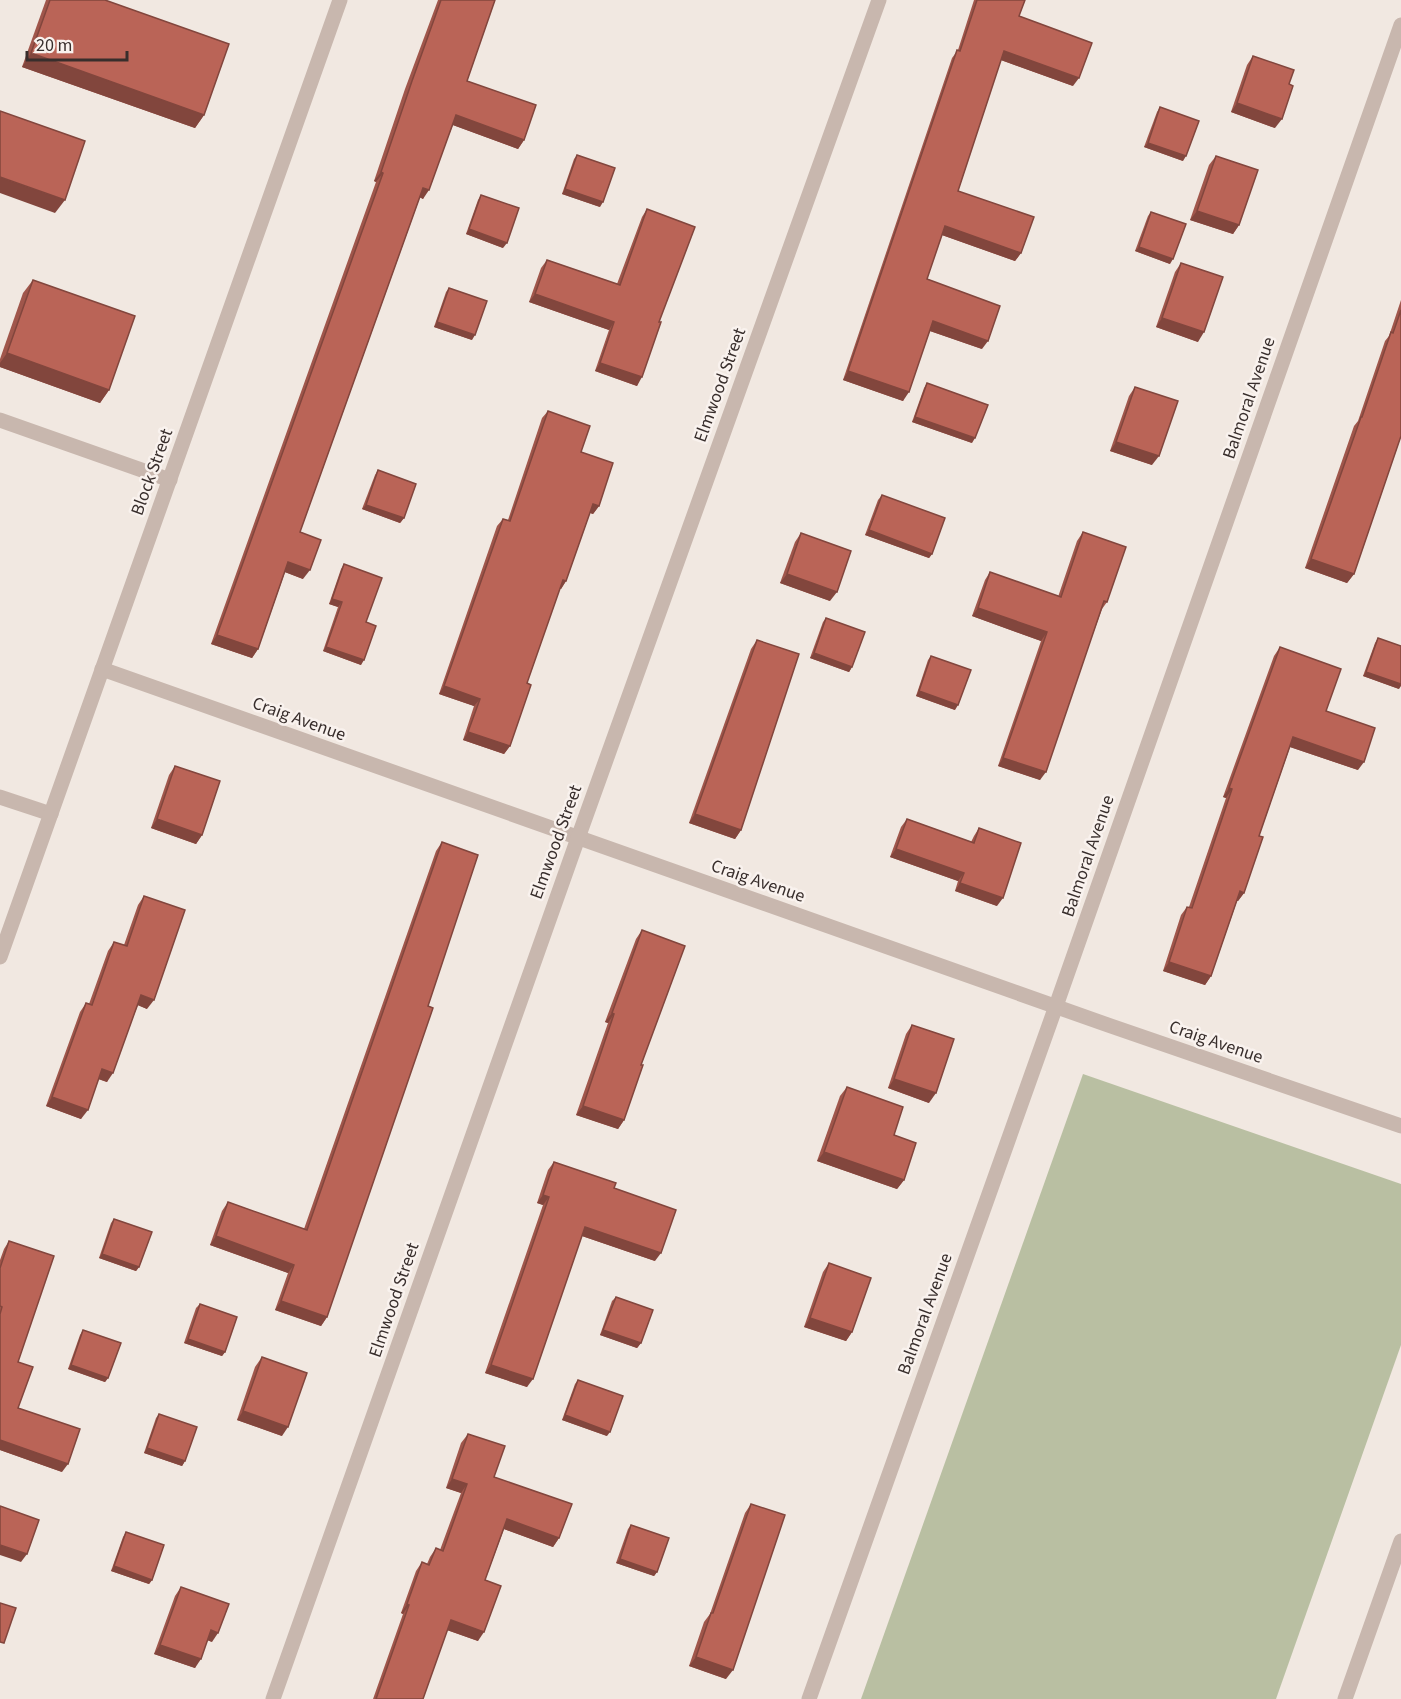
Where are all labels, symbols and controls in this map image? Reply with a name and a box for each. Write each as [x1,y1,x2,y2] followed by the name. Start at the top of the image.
[27,24,128,62] scale bar
[36,33,72,58] text: 20 m
[688,324,752,446] street label: Elmwood Street
[1216,334,1282,462] street label: Balmoral Avenue
[125,425,179,519] street label: Block Street
[249,691,349,747] street label: Craig Avenue
[524,781,588,903] street label: Elmwood Street
[1055,792,1121,920] street label: Balmoral Avenue
[708,853,808,909] street label: Craig Avenue
[1166,1014,1266,1070] street label: Craig Avenue
[363,1239,425,1361] street label: Elmwood Street
[891,1250,959,1378] street label: Balmoral Avenue

